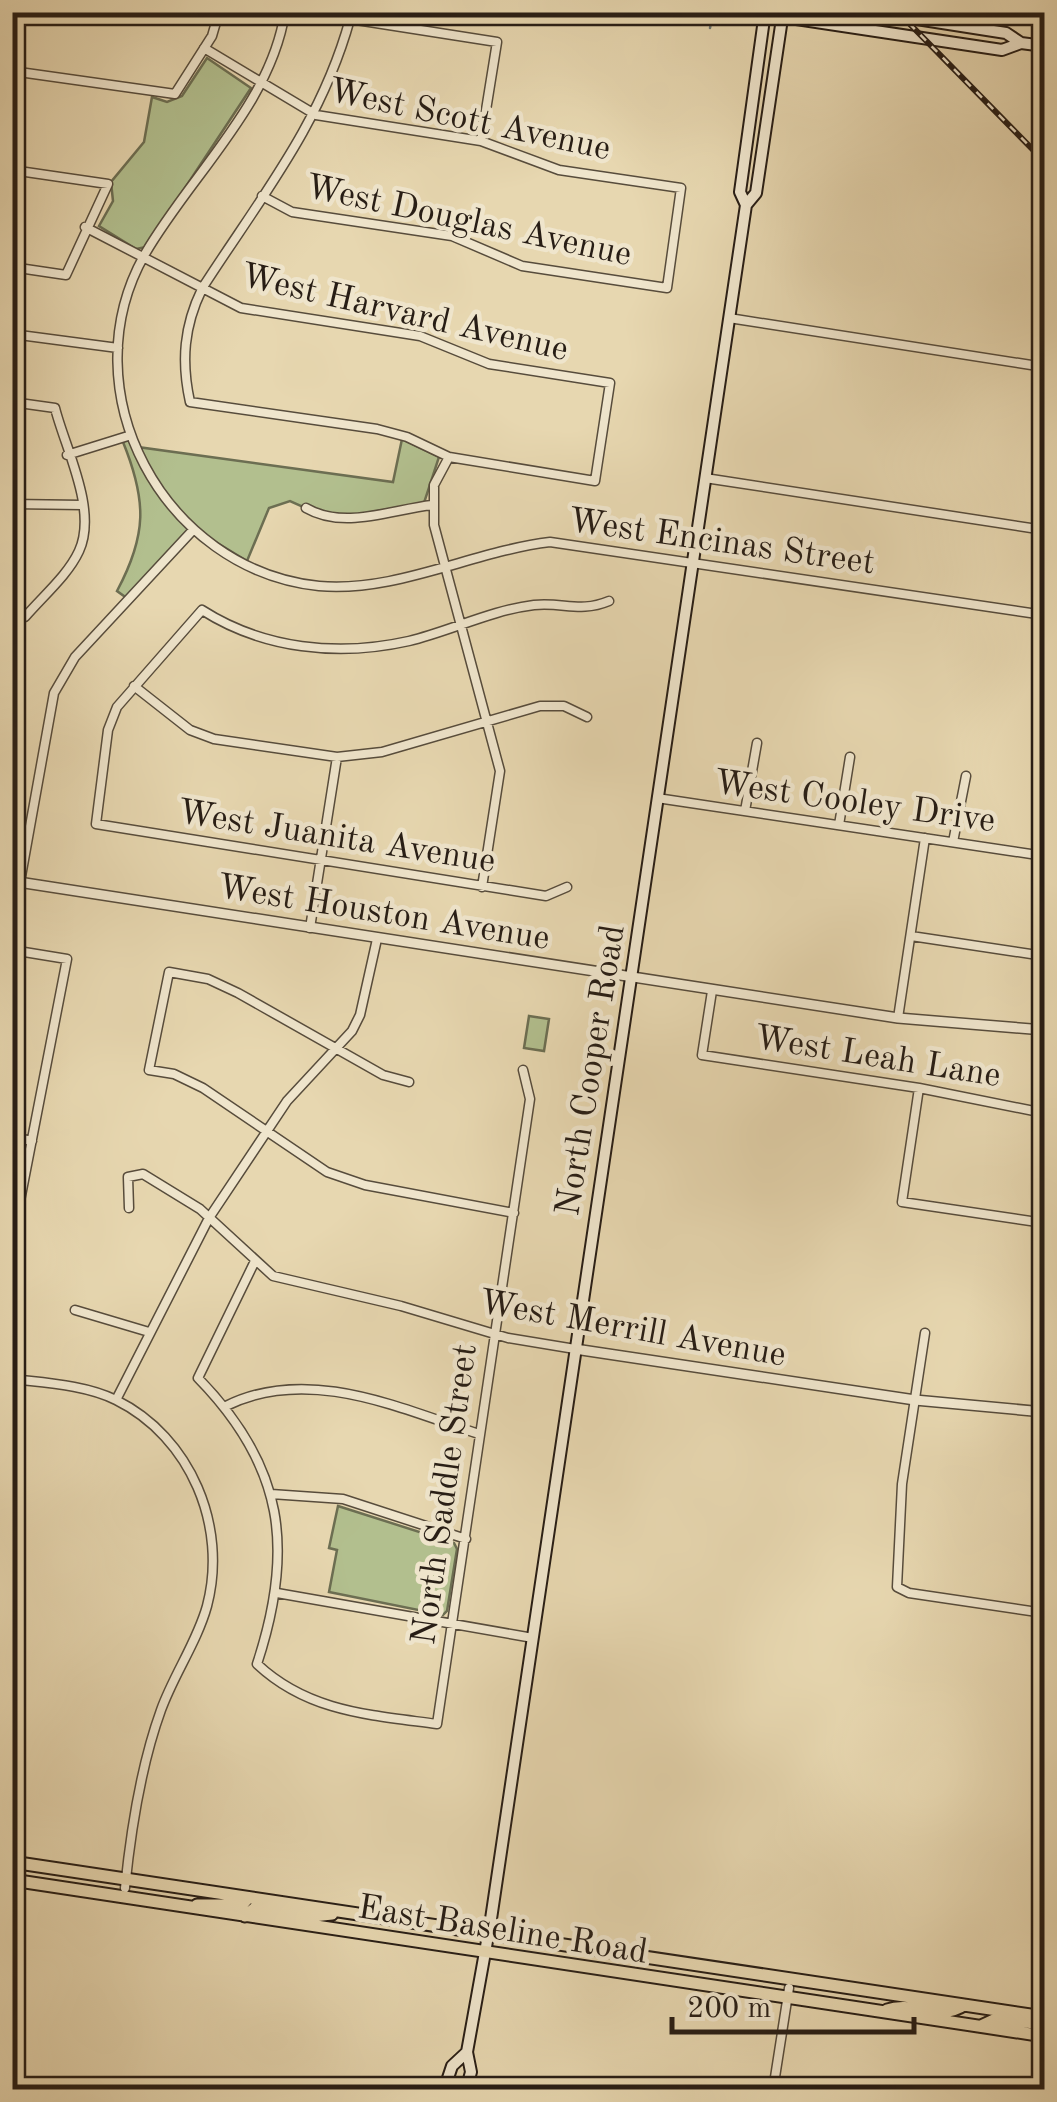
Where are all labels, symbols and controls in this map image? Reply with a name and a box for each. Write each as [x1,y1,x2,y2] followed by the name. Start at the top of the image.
[325,73,614,167] street label: West Scott Avenue
[302,170,635,273] street label: West Douglas Avenue
[237,259,572,368] street label: West Harvard Avenue
[566,504,877,581] street label: West Encinas Street
[712,765,997,840] street label: West Cooley Drive
[175,795,498,880] street label: West Juanita Avenue
[215,870,552,957] street label: West Houston Avenue
[551,922,632,1218] street label: North Cooper Road
[752,1021,1003,1094] street label: West Leah Lane
[476,1285,789,1374] street label: West Merrill Avenue
[407,1342,484,1647] street label: North Saddle Street
[355,1890,650,1971] street label: East Baseline Road
[672,1972,914,2034] scale bar
[687,1994,771,2024] text: 200 m

